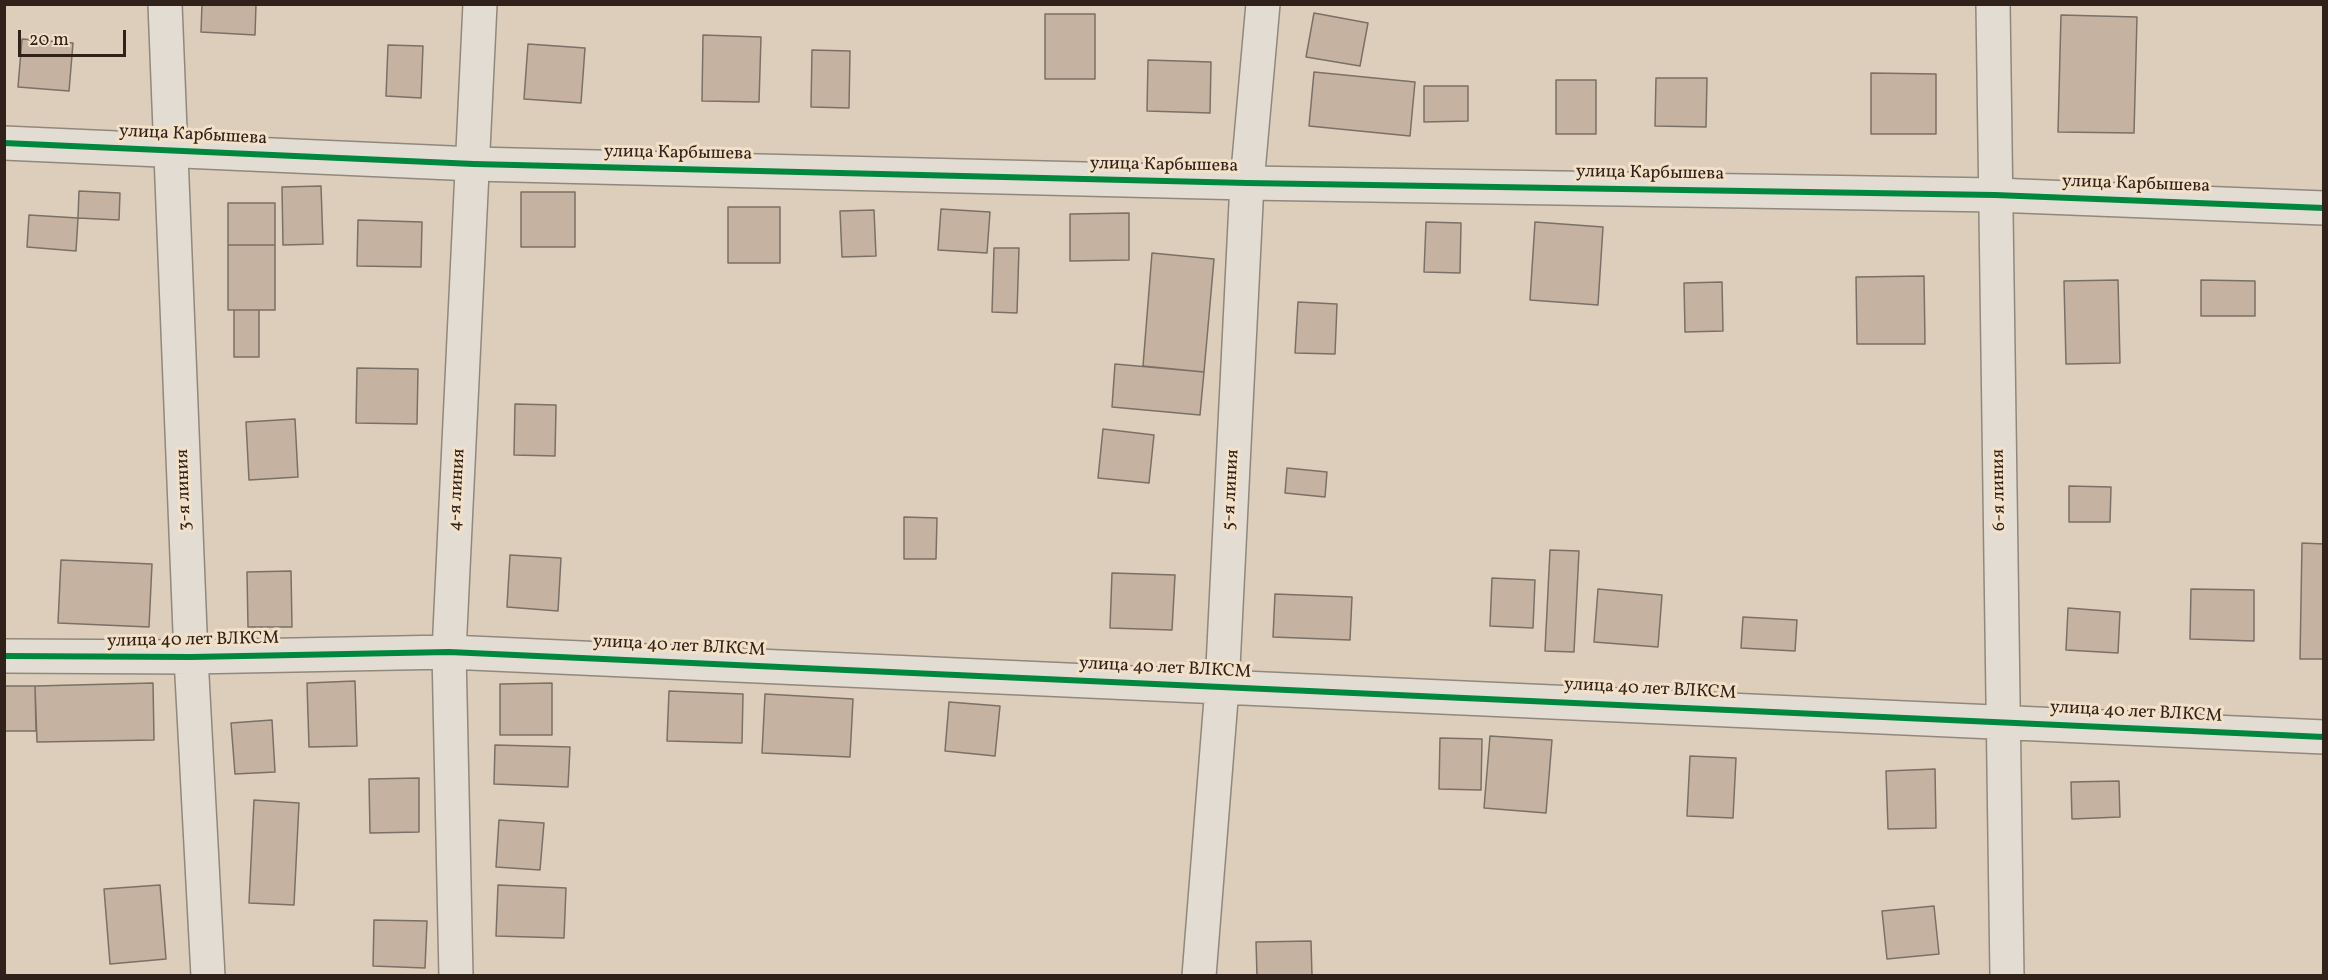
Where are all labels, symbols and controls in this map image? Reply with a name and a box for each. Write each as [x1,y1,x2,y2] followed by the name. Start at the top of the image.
[21,18,129,56] scale bar
[29,28,69,53] text: 20 m
[118,121,268,151] street label: улица Карбышева
[604,142,752,166] street label: улица Карбышева
[1090,154,1238,178] street label: улица Карбышева
[1576,162,1724,186] street label: улица Карбышева
[2061,172,2211,198] street label: улица Карбышева
[445,448,471,532] street label: 4-я линия
[173,449,197,531] street label: 3-я линия
[1219,449,1245,531] street label: 5-я линия
[1988,449,2012,531] street label: 6-я линия
[107,629,279,653] street label: улица 40 лет ВЛКСМ
[592,632,766,662] street label: улица 40 лет ВЛКСМ
[1078,654,1252,684] street label: улица 40 лет ВЛКСМ
[1563,675,1737,705] street label: улица 40 лет ВЛКСМ
[2049,698,2223,728] street label: улица 40 лет ВЛКСМ

